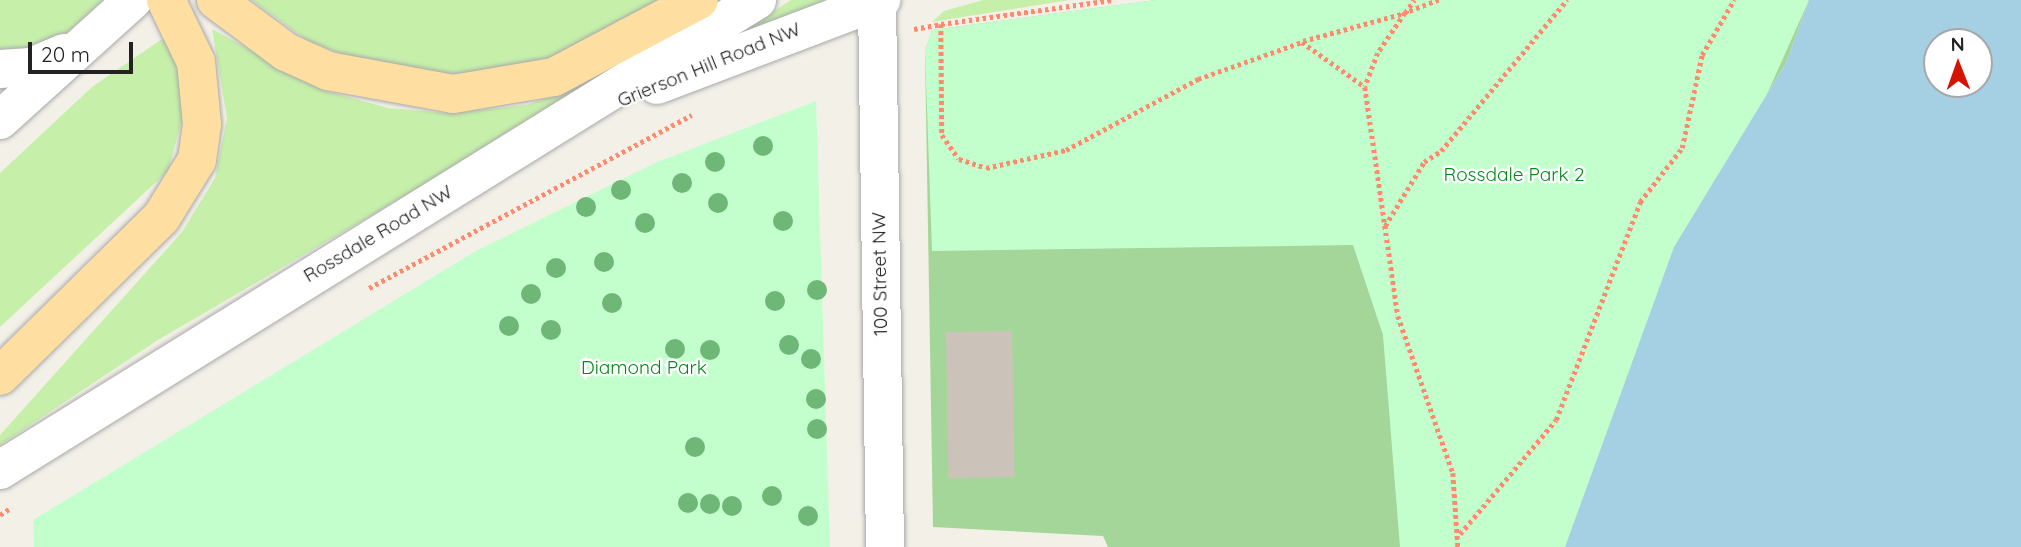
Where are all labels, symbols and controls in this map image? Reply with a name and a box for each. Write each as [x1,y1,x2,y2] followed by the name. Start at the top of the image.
[614,18,804,112] street label: Grierson Hill Road NW
[32,28,136,72] scale bar
[1923,28,1993,98] north arrow
[1950,32,1965,56] text: N
[41,41,90,67] text: 20 m
[1444,164,1584,186] park label: Rossdale Park 2
[299,181,457,287] street label: Rossdale Road NW
[868,212,892,336] street label: 100 Street NW
[581,357,707,379] park label: Diamond Park

